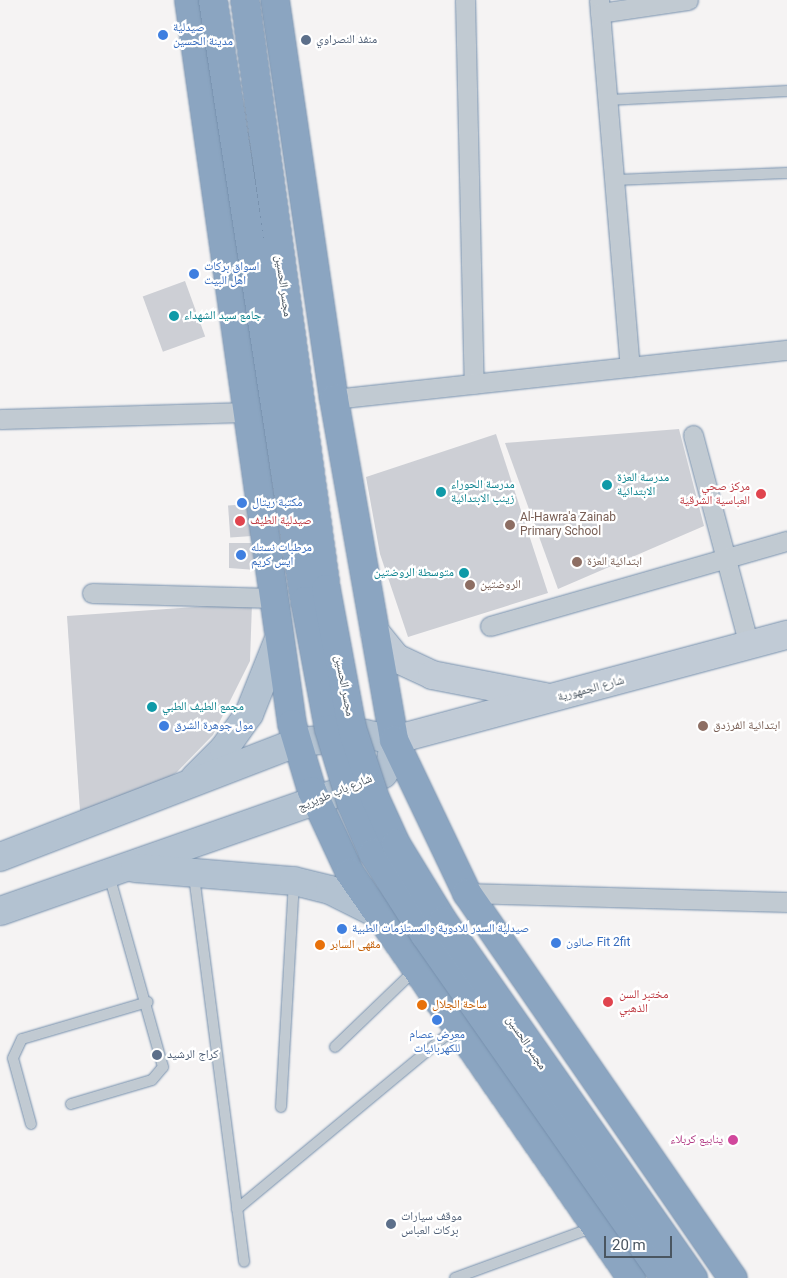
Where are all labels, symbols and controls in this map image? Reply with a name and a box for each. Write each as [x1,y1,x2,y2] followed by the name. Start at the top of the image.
[173,21,233,49] place label: صيدلية مدينة الحسين
[157,29,169,41] marker: صيدلية مدينة الحسين
[316,33,377,47] place label: منفذ النصراوي
[300,34,312,46] marker: منفذ النصراوي
[272,254,294,318] street label: مجسر الحسين
[204,260,259,288] place label: اسواق بركات اهل البيت
[188,268,200,280] marker: اسواق بركات اهل البيت
[184,309,261,323] place label: جامع سيد الشهداء
[168,310,180,322] marker: جامع سيد الشهداء
[617,471,669,499] place label: مدرسة العزة الابتدائية
[451,478,515,506] place label: مدرسة الحوراء زينب الابتدائية
[601,479,613,491] marker: مدرسة العزة الابتدائية
[679,480,750,508] place label: مركز صحي العباسية الشرقية
[435,486,447,498] marker: مدرسة الحوراء زينب الابتدائية
[754,487,768,501] marker: مركز صحي العباسية الشرقية
[252,496,302,510] place label: مكتبة ريتال
[236,497,248,509] marker: مكتبة ريتال
[520,511,616,539] place label: Al-Hawra'a Zainab Primary School
[250,514,312,528] place label: صيدلية الطيف
[234,515,246,527] marker: صيدلية الطيف
[504,519,516,531] marker: Al-Hawra'a Zainab Primary School
[251,541,312,569] place label: مرطبات نستله ايس كريم
[235,549,247,561] marker: مرطبات نستله ايس كريم
[587,555,642,569] place label: ابتدائية العزة
[571,556,583,568] marker: ابتدائية العزة
[374,566,454,580] place label: متوسطة الروضتين
[458,567,470,579] marker: متوسطة الروضتين
[480,578,521,592] place label: الروضتين
[464,579,476,591] marker: الروضتين
[331,654,357,718] street label: مجسر الحسين
[556,673,626,705] street label: شارع الجمهورية
[162,700,244,714] place label: مجمع الطيف الطبي
[146,701,158,713] marker: مجمع الطيف الطبي
[174,719,253,733] place label: مول جوهرة الشرق
[713,719,780,733] place label: ابتدائية الفرزدق
[158,720,170,732] marker: مول جوهرة الشرق
[697,720,709,732] marker: ابتدائية الفرزدق
[296,772,374,814] street label: شارع باب طويريج
[352,922,529,936] place label: صيدلية السدر للادوية والمستلزمات الطبية
[336,923,348,935] marker: صيدلية السدر للادوية والمستلزمات الطبية
[566,936,630,950] place label: صالون Fit 2fit
[550,937,562,949] marker: صالون Fit 2fit
[330,938,380,952] place label: مقهى السابر
[314,939,326,951] marker: مقهى السابر
[619,988,668,1016] place label: مختبر السن الذهبي
[601,995,615,1009] marker: مختبر السن الذهبي
[432,998,487,1012] place label: ساحة الجلال
[416,999,428,1011] marker: ساحة الجلال
[503,1013,549,1073] street label: مجسر الحسين
[431,1014,443,1026] marker: معرض عصام للكهربائيات
[409,1028,465,1056] place label: معرض عصام للكهربائيات
[167,1048,218,1062] place label: كراج الرشيد
[151,1049,163,1061] marker: كراج الرشيد
[670,1133,723,1147] place label: ينابيع كربلاء
[727,1134,739,1146] marker: ينابيع كربلاء
[401,1210,462,1238] place label: موقف سيارات بركات العباس
[385,1218,397,1230] marker: موقف سيارات بركات العباس
[607,1226,674,1258] scale bar
[612,1236,646,1254] text: 20 m

